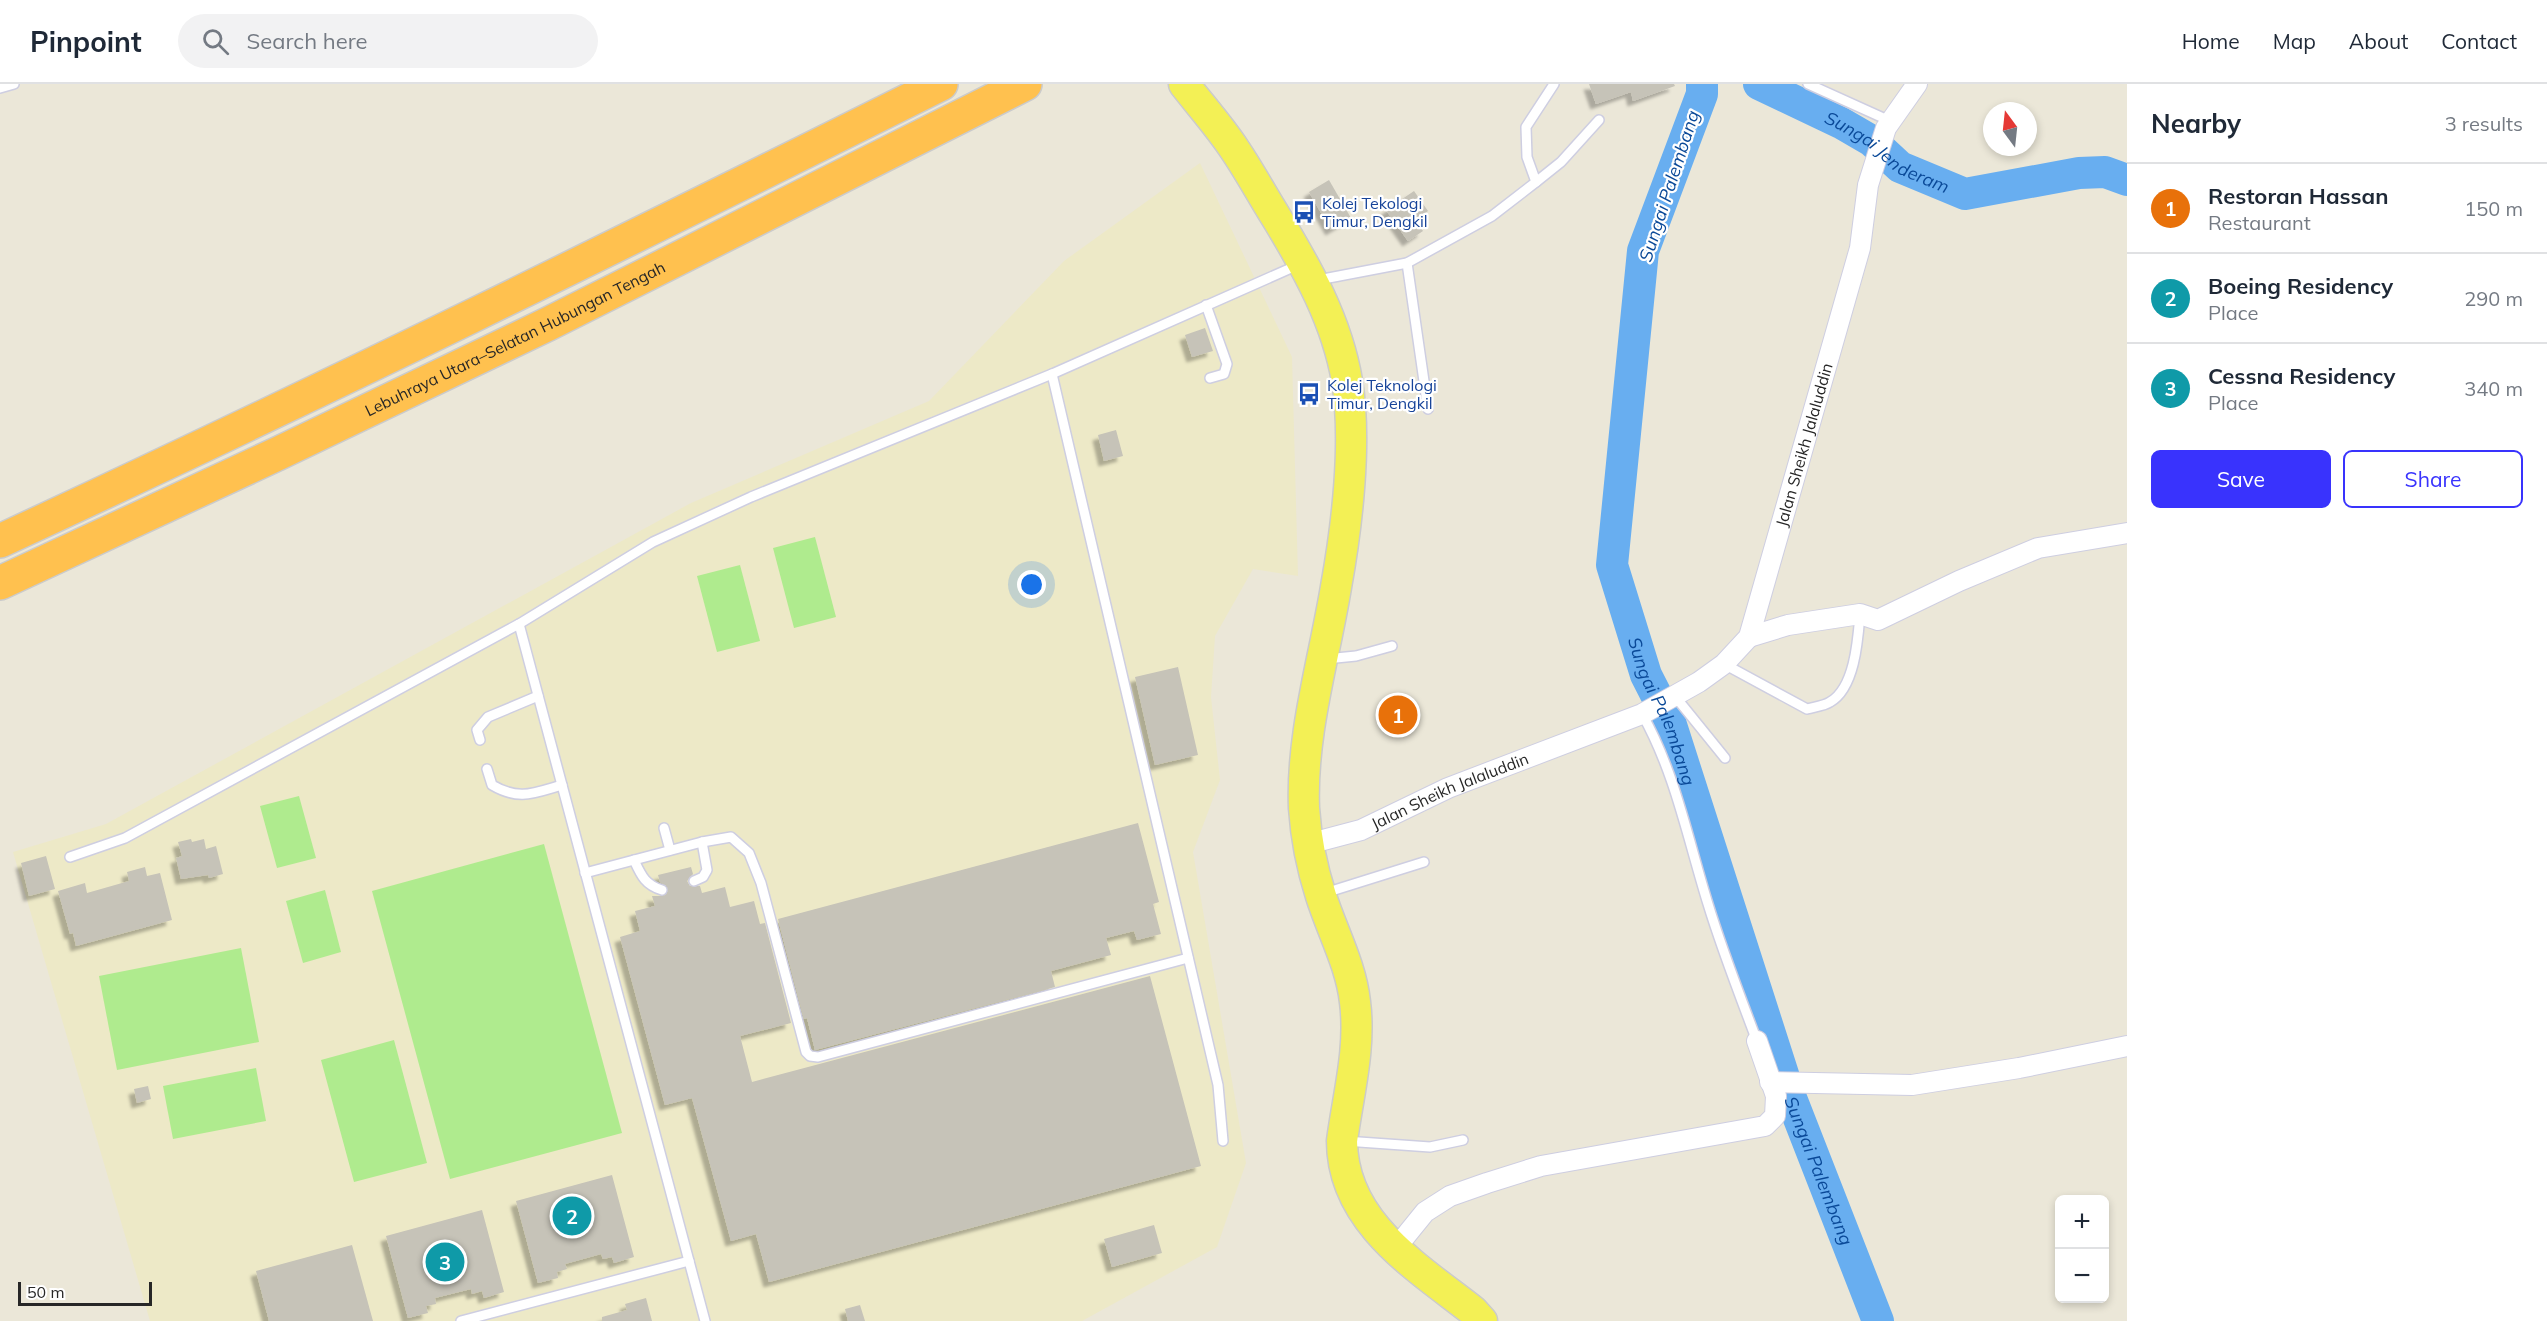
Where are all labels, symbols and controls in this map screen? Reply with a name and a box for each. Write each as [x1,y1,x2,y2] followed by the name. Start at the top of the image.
[178,14,598,68] search box
[30,24,142,59] text: Pinpoint
[199,25,232,58] icon: search
[247,27,368,55] text: Search here
[2182,28,2240,54] text: Home
[2273,28,2316,54] text: Map
[2349,28,2408,54] text: About
[2441,28,2517,54] text: Contact
[1983,102,2037,156] north arrow
[1821,106,1953,198] water label: Sungai Jenderam
[1634,107,1704,265] water label: Sungai Palembang
[2151,107,2241,140] text: Nearby
[2445,111,2523,136] text: 3 results
[2208,182,2388,210] text: Restoran Hassan
[1322,193,1428,231] place label: Kolej Tekologi Timur, Dengkil
[2165,196,2177,221] text: 1
[2464,196,2523,221] text: 150 m
[1291,199,1317,225] bus stop icon: Kolej Tekologi Timur, Dengkil
[2208,210,2311,235] text: Restaurant
[362,257,668,420] street label: Lebuhraya Utara–Selatan Hubungan Tengah
[2208,272,2393,300] text: Boeing Residency
[2165,286,2177,311] text: 2
[2464,286,2523,311] text: 290 m
[2208,300,2258,325] text: Place
[1771,361,1837,529] street label: Jalan Sheikh Jalaluddin
[2208,362,2396,390] text: Cessna Residency
[1327,375,1437,413] place label: Kolej Teknologi Timur, Dengkil
[2165,376,2177,401] text: 3
[2464,376,2523,401] text: 340 m
[1296,381,1322,407] bus stop icon: Kolej Teknologi Timur, Dengkil
[2208,390,2258,415] text: Place
[2151,450,2331,508] button: Save
[2343,450,2523,508] button: Share
[1017,570,1046,599] your location
[1623,634,1701,788] water label: Sungai Palembang
[1378,692,1418,738] pin: 1
[1368,748,1531,834] street label: Jalan Sheikh Jalaluddin
[1780,1093,1859,1248] water label: Sungai Palembang
[552,1194,592,1238] pin: 2
[2055,1195,2109,1303] map controls
[2055,1195,2109,1249] button: +
[426,1240,464,1284] pin: 3
[2055,1249,2109,1303] button: −
[18,1279,152,1306] scale bar
[27,1282,64,1302] text: 50 m

